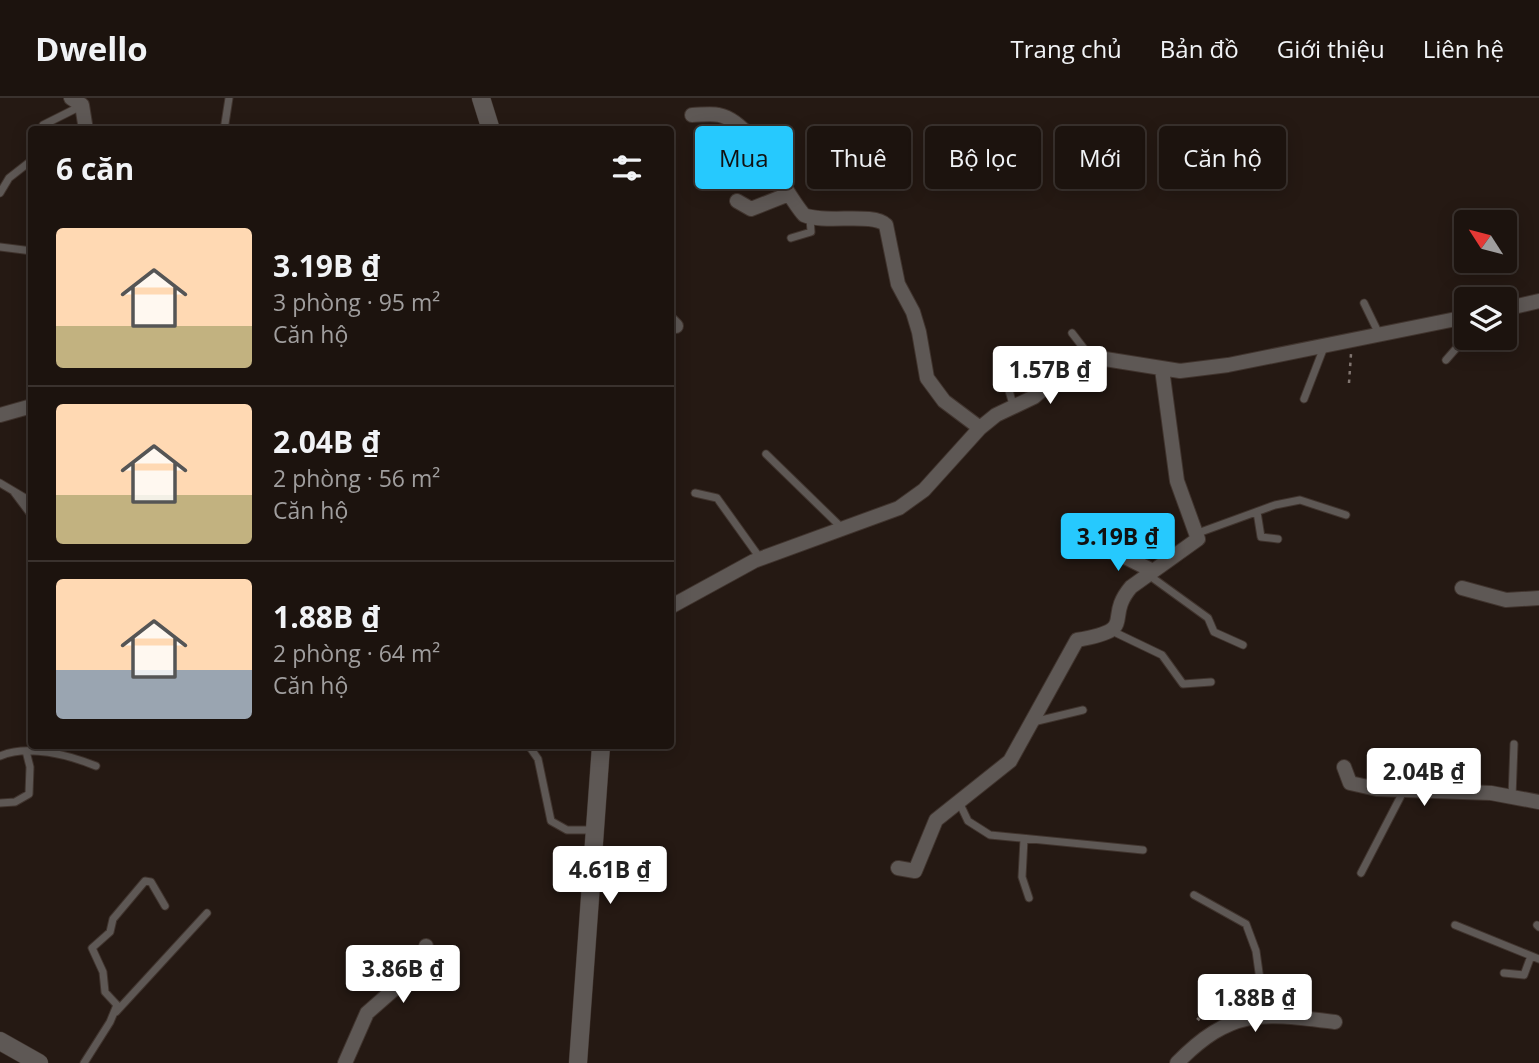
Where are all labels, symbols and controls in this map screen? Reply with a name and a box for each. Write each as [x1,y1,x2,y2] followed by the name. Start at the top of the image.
[35,26,148,71] text: Dwello
[1011,32,1122,65] text: Trang chủ
[1160,32,1239,65] text: Bản đồ
[1277,32,1385,65] text: Giới thiệu
[1423,32,1504,65] text: Liên hệ
[695,126,793,189] chip: Mua
[807,126,911,189] chip: Thuê
[925,126,1041,189] chip: Bộ lọc
[1055,126,1145,189] chip: Mới
[1159,126,1286,189] chip: Căn hộ
[56,148,134,189] text: 6 căn
[608,149,646,187] icon: filters
[1454,210,1517,273] north arrow
[1454,210,1517,350] map controls
[273,245,380,286] text: 3.19B ₫
[112,256,196,340] icon: home
[273,286,440,318] text: 3 phòng · 95 m²
[1454,287,1517,350] button: layers
[273,318,348,350] text: Căn hộ
[985,346,1115,406] pin: 1.57B ₫
[1009,353,1091,385] text: 1.57B ₫
[273,421,380,462] text: 2.04B ₫
[112,432,196,516] icon: home
[273,462,440,494] text: 2 phòng · 56 m²
[273,494,348,526] text: Căn hộ
[1053,514,1183,573] pin: 3.19B ₫
[1077,520,1159,552] text: 3.19B ₫
[273,596,380,637] text: 1.88B ₫
[112,607,196,691] icon: home
[273,637,440,669] text: 2 phòng · 64 m²
[273,669,348,701] text: Căn hộ
[1359,748,1489,808] pin: 2.04B ₫
[1383,755,1465,787] text: 2.04B ₫
[545,846,675,906] pin: 4.61B ₫
[569,853,651,885] text: 4.61B ₫
[338,946,468,1005] pin: 3.86B ₫
[362,952,444,984] text: 3.86B ₫
[1190,974,1320,1034] pin: 1.88B ₫
[1214,981,1296,1013] text: 1.88B ₫

